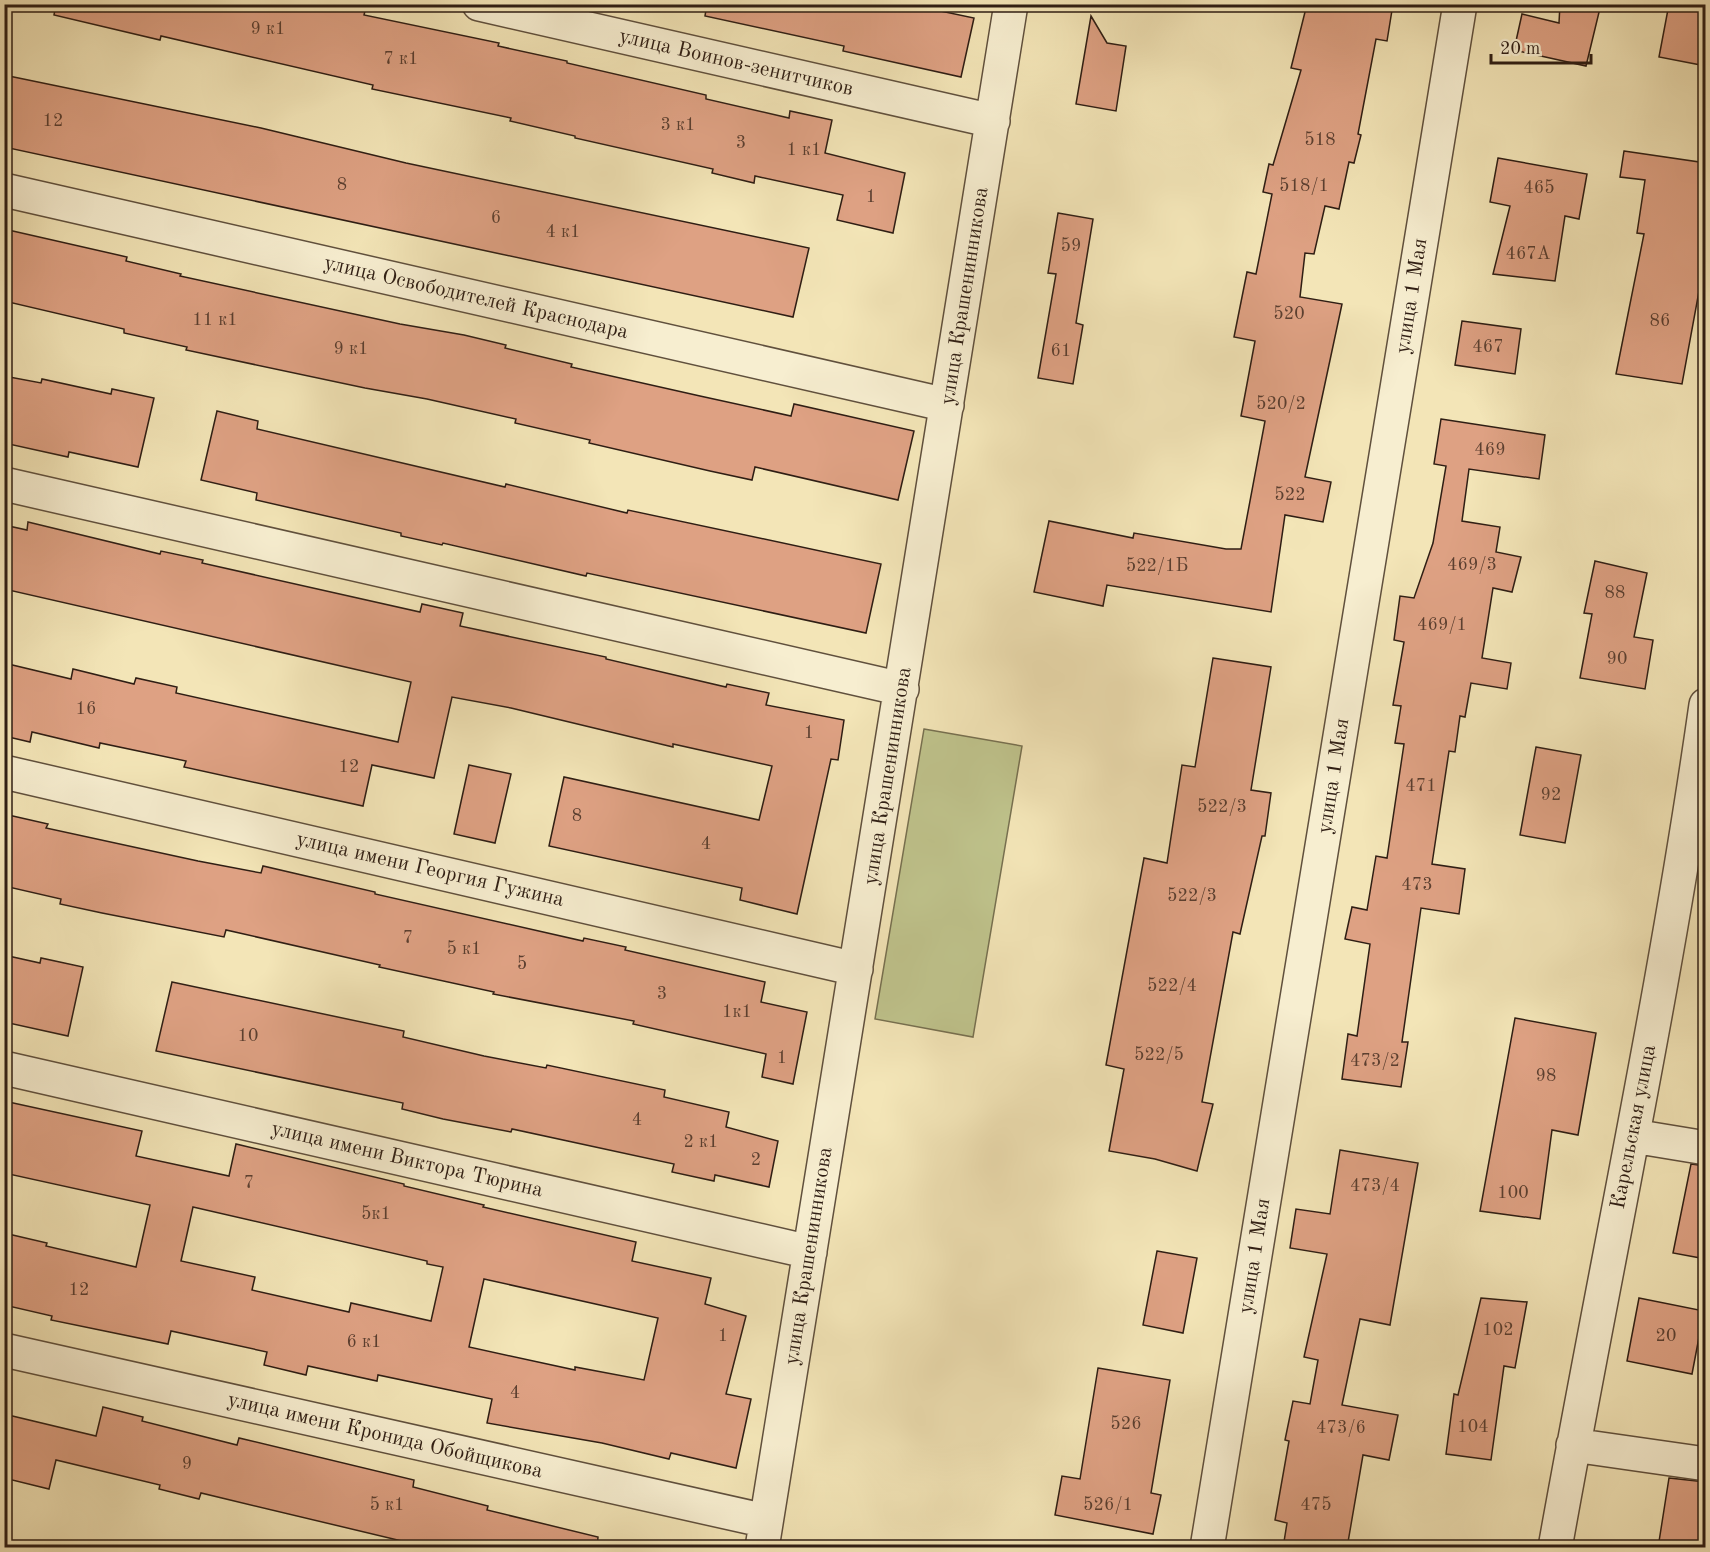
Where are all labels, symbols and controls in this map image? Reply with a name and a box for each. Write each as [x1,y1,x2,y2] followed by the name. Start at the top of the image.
[251,20,285,38] house number: 9 к1
[617,26,855,100] street label: улица Воинов-зенитчиков
[1491,27,1592,65] scale bar
[1500,40,1540,58] text: 20 m
[384,50,418,68] house number: 7 к1
[43,112,63,130] house number: 12
[661,116,695,134] house number: 3 к1
[1304,131,1336,149] house number: 518
[736,134,746,152] house number: 3
[787,141,821,159] house number: 1 к1
[337,176,347,194] house number: 8
[1279,177,1329,195] house number: 518/1
[1523,179,1555,197] house number: 465
[937,186,993,406] street label: улица Крашенинникова
[866,188,876,206] house number: 1
[491,209,501,227] house number: 6
[546,223,580,241] house number: 4 к1
[1061,237,1081,255] house number: 59
[1393,237,1431,355] street label: улица 1 Мая
[1505,245,1551,263] house number: 467А
[322,253,630,343] street label: улица Освободителей Краснодара
[1273,305,1305,323] house number: 520
[192,311,238,329] house number: 11 к1
[1650,312,1670,330] house number: 86
[1472,338,1504,356] house number: 467
[334,340,368,358] house number: 9 к1
[1051,342,1071,360] house number: 61
[1256,395,1306,413] house number: 520/2
[1474,441,1506,459] house number: 469
[1274,486,1306,504] house number: 522
[1447,556,1497,574] house number: 469/3
[1126,557,1188,575] house number: 522/1Б
[1605,584,1625,602] house number: 88
[1417,616,1467,634] house number: 469/1
[1607,650,1627,668] house number: 90
[860,666,916,886] street label: улица Крашенинникова
[76,700,96,718] house number: 16
[1315,717,1353,835] street label: улица 1 Мая
[804,724,814,742] house number: 1
[339,758,359,776] house number: 12
[1405,777,1437,795] house number: 471
[1541,786,1561,804] house number: 92
[1197,798,1247,816] house number: 522/3
[572,807,582,825] house number: 8
[294,829,566,911] street label: улица имени Георгия Гужина
[701,835,711,853] house number: 4
[1401,876,1433,894] house number: 473
[1167,887,1217,905] house number: 522/3
[403,929,413,947] house number: 7
[447,940,481,958] house number: 5 к1
[517,955,527,973] house number: 5
[1147,977,1197,995] house number: 522/4
[657,985,667,1003] house number: 3
[722,1003,752,1021] house number: 1к1
[238,1027,258,1045] house number: 10
[1608,1043,1660,1211] street label: Карельская улица
[1134,1046,1184,1064] house number: 522/5
[777,1049,787,1067] house number: 1
[1350,1052,1400,1070] house number: 473/2
[1536,1067,1556,1085] house number: 98
[632,1111,642,1129] house number: 4
[269,1118,545,1202] street label: улица имени Виктора Тюрина
[684,1133,718,1151] house number: 2 к1
[781,1146,837,1366] street label: улица Крашенинникова
[751,1151,761,1169] house number: 2
[244,1174,254,1192] house number: 7
[1350,1177,1400,1195] house number: 473/4
[1497,1184,1529,1202] house number: 100
[1236,1197,1274,1315] street label: улица 1 Мая
[361,1205,391,1223] house number: 5к1
[69,1281,89,1299] house number: 12
[1482,1321,1514,1339] house number: 102
[718,1327,728,1345] house number: 1
[1656,1327,1676,1345] house number: 20
[347,1333,381,1351] house number: 6 к1
[510,1384,520,1402] house number: 4
[225,1389,545,1483] street label: улица имени Кронида Обойщикова
[1110,1415,1142,1433] house number: 526
[1457,1418,1489,1436] house number: 104
[1316,1419,1366,1437] house number: 473/6
[182,1455,192,1473] house number: 9
[370,1496,404,1514] house number: 5 к1
[1083,1496,1133,1514] house number: 526/1
[1300,1496,1332,1514] house number: 475

